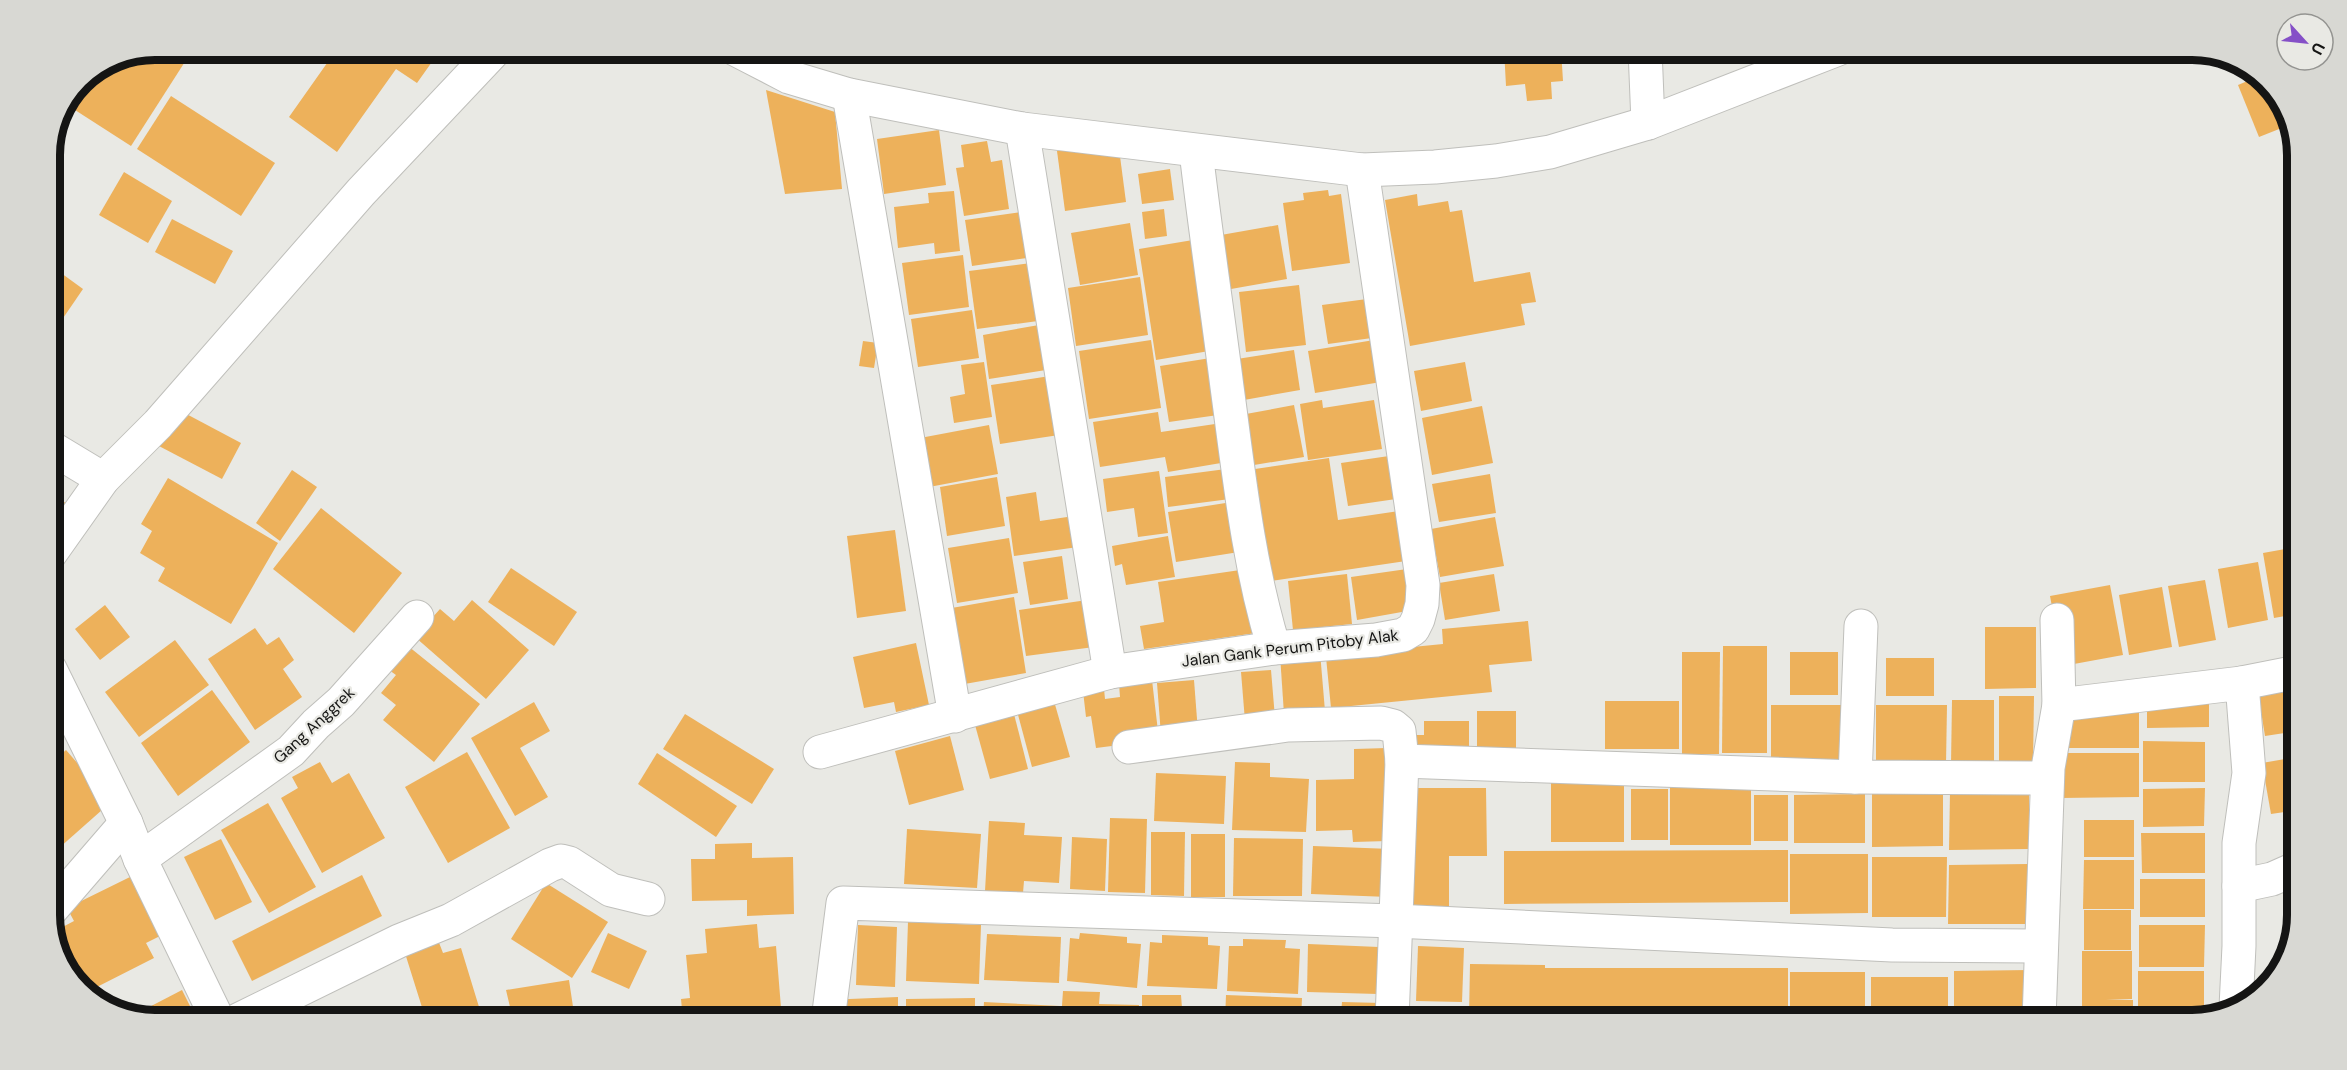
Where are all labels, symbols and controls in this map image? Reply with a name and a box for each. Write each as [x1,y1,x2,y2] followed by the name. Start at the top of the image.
[2275,12,2335,72] north arrow
[2306,39,2330,58] text: U
[1180,624,1400,672] street label: Jalan Gank Perum Pitoby Alak
[269,682,359,768] street label: Gang Anggrek

